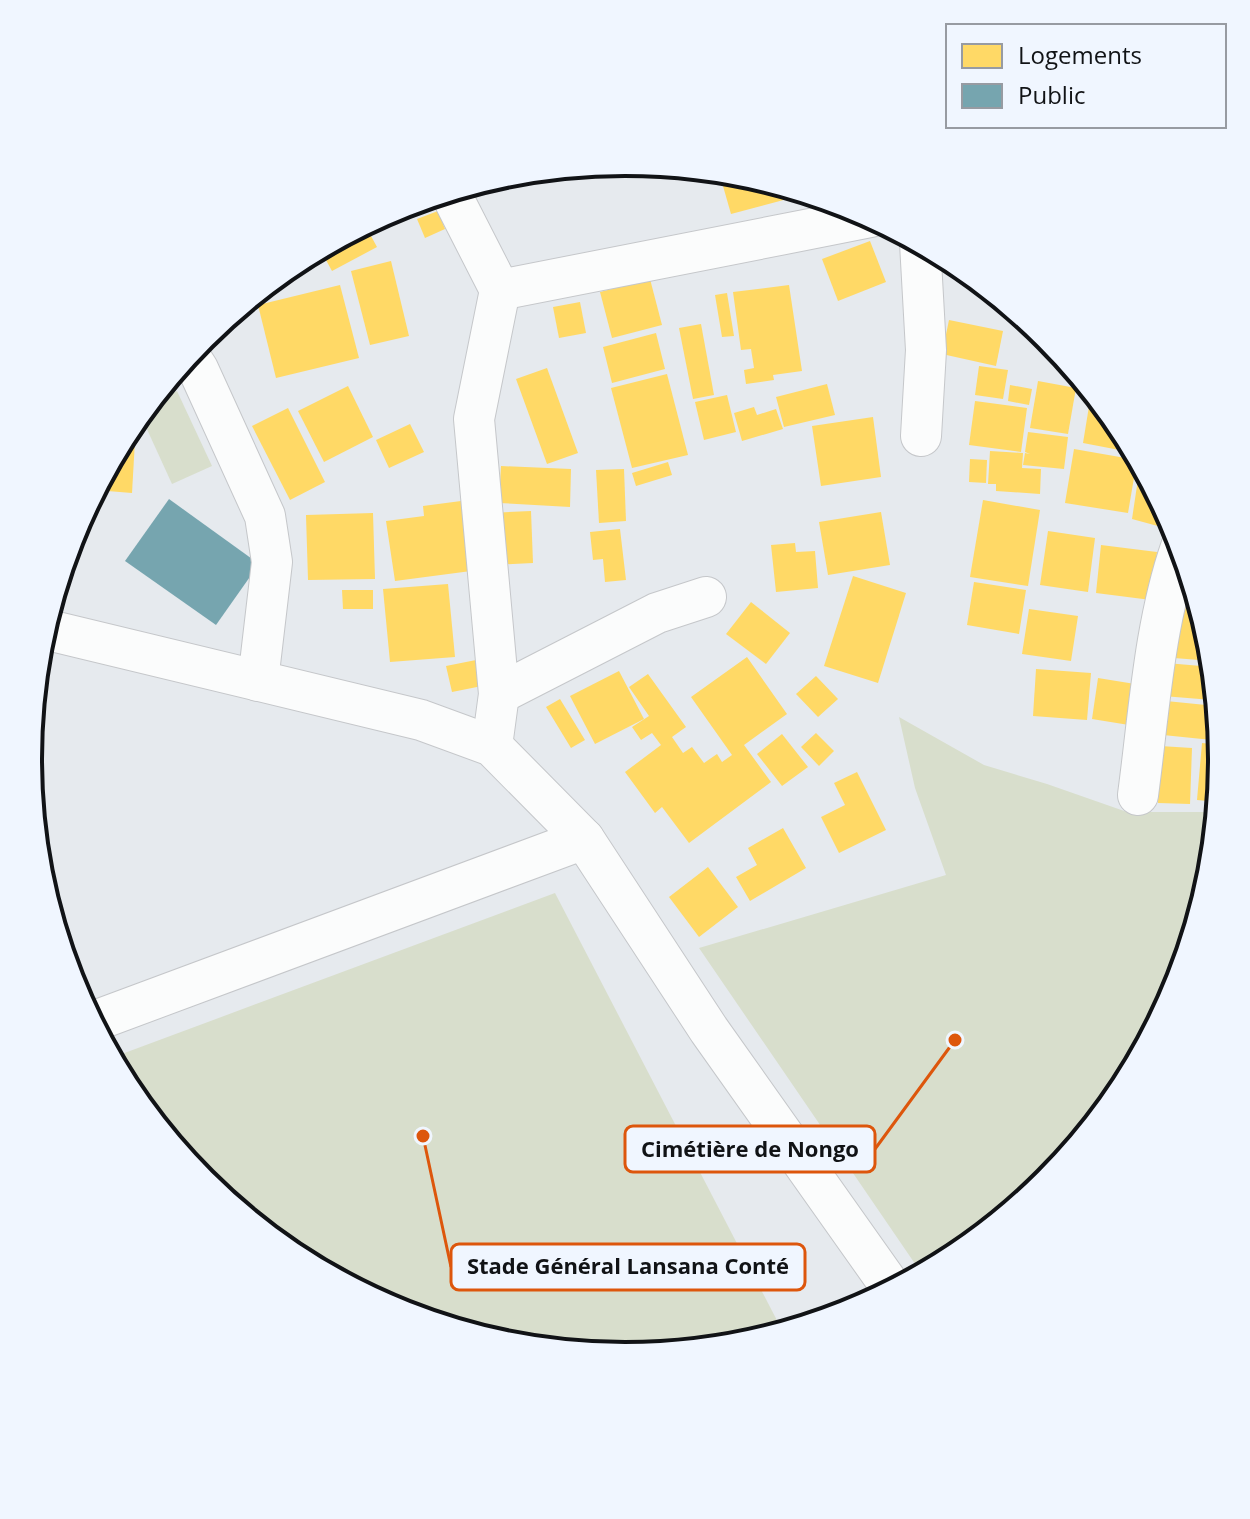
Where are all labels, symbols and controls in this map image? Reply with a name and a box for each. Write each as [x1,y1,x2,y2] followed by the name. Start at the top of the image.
[946,24,1226,128] legend
[1018,38,1142,71] text: Logements
[1018,78,1085,111] text: Public
[625,1126,875,1172] callout: Cimétière de Nongo
[641,1133,859,1163] text: Cimétière de Nongo
[451,1244,805,1290] callout: Stade Général Lansana Conté
[467,1250,789,1280] text: Stade Général Lansana Conté

